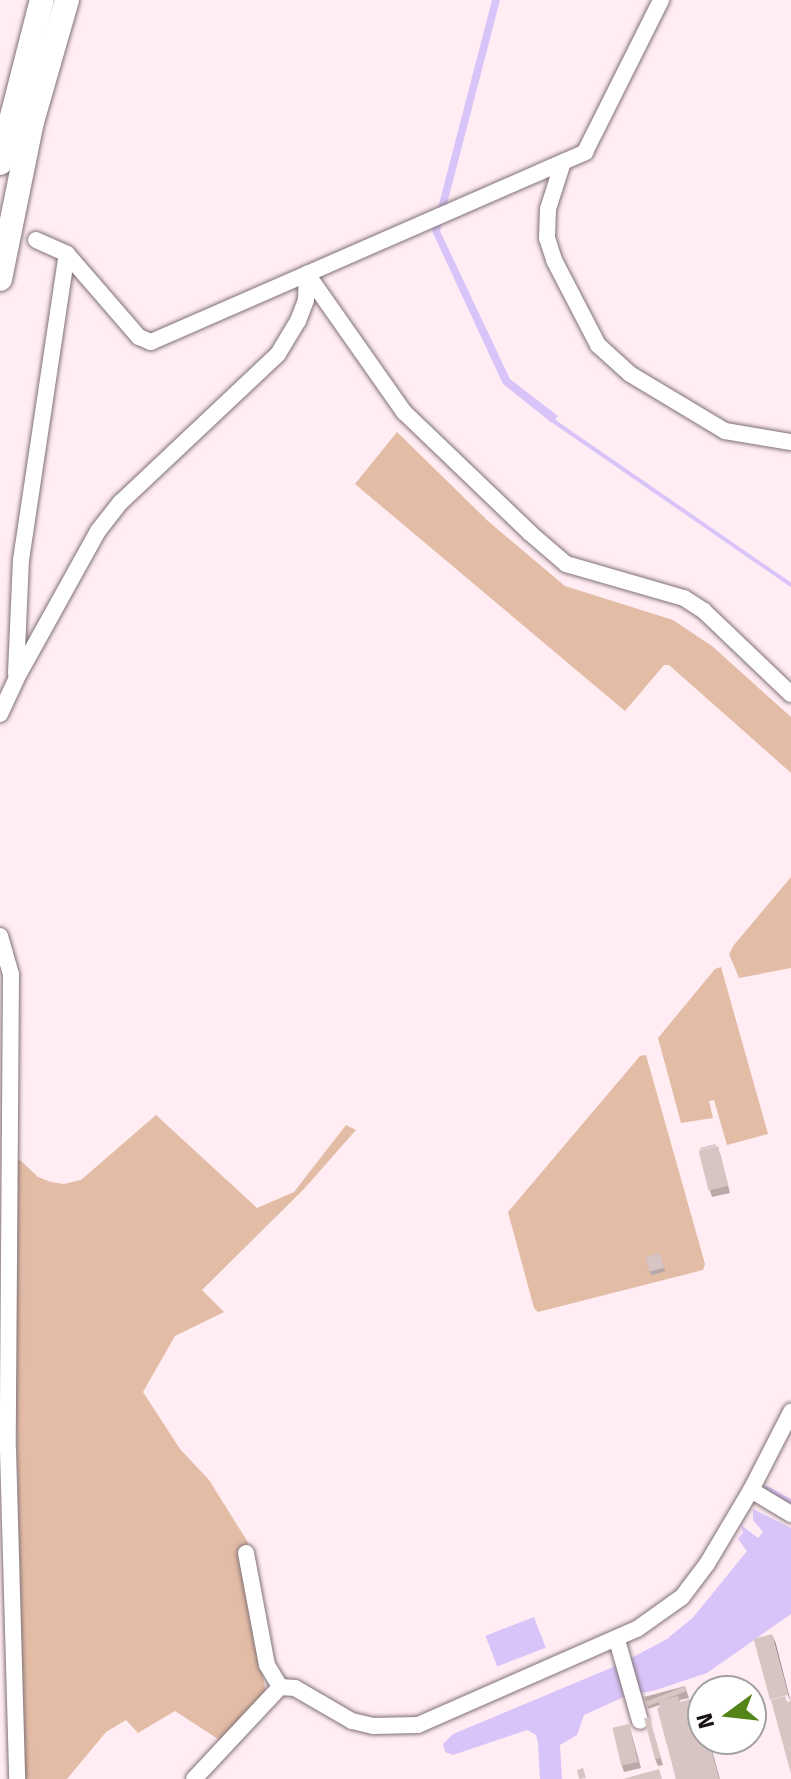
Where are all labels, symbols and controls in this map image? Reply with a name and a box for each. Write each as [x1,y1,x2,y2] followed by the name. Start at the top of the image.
[687,1675,767,1755] north arrow
[690,1710,720,1731] text: N

